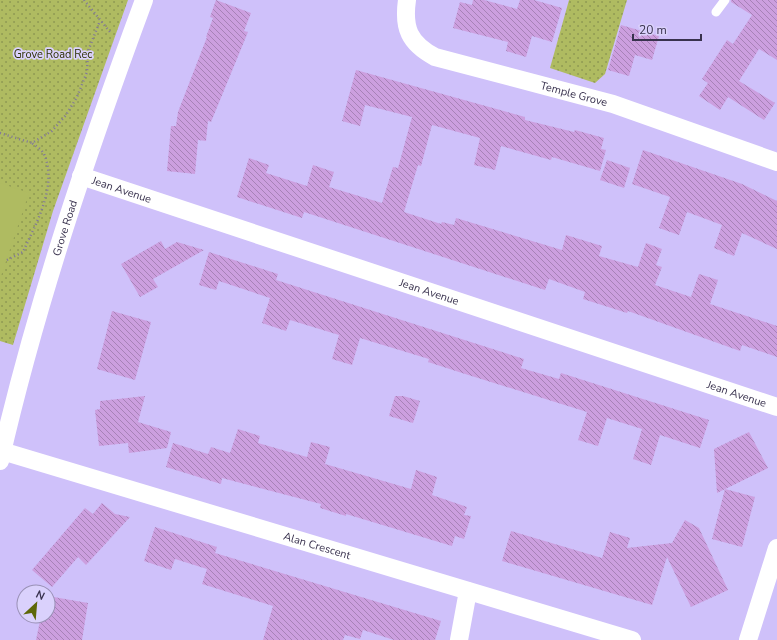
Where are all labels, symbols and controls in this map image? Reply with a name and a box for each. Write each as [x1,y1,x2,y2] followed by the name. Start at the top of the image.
[633,16,701,42] scale bar
[639,22,667,38] text: 20 m
[14,47,92,62] park label: Grove Road Rec
[539,78,609,110] street label: Temple Grove
[89,172,154,206] street label: Jean Avenue
[49,198,81,258] street label: Grove Road
[397,274,461,309] street label: Jean Avenue
[704,376,769,411] street label: Jean Avenue
[282,528,353,563] street label: Alan Crescent
[16,584,56,624] north arrow
[33,587,47,604] text: N

